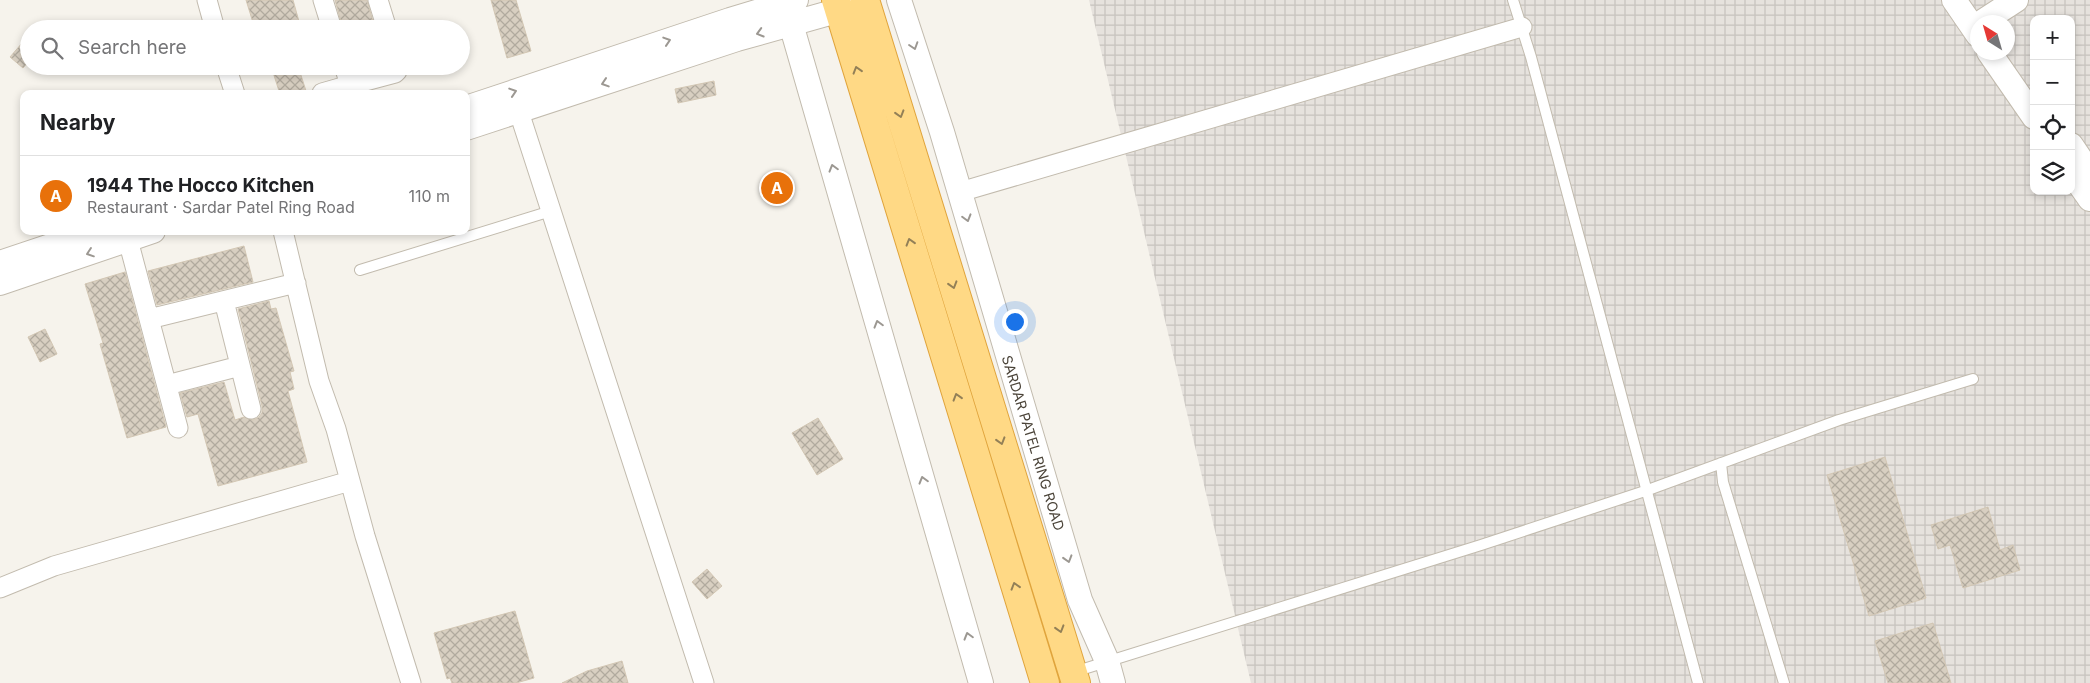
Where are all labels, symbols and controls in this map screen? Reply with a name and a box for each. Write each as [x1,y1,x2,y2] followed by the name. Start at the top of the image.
[1970,15,2015,60] north arrow
[2030,15,2075,195] map controls
[2030,15,2075,60] button: +
[20,20,470,75] search box
[756,27,764,37] one-way arrow
[38,34,66,62] icon: search
[78,36,187,59] text: Search here
[662,37,670,47] one-way arrow
[908,42,918,50] one-way arrow
[2030,60,2075,105] button: −
[852,66,862,75] one-way arrow
[601,77,610,87] one-way arrow
[508,88,516,98] one-way arrow
[2030,105,2075,150] button: locate
[895,109,905,117] one-way arrow
[40,110,115,135] text: Nearby
[2030,150,2075,195] button: layers
[828,164,838,172] one-way arrow
[761,169,793,207] pin: A
[87,174,314,197] text: 1944 The Hocco Kitchen
[50,186,62,206] text: A
[408,186,450,206] text: 110 m
[87,197,355,217] text: Restaurant · Sardar Patel Ring Road
[962,214,972,222] one-way arrow
[905,238,915,247] one-way arrow
[87,247,95,257] one-way arrow
[948,281,958,289] one-way arrow
[1002,309,1028,335] your location
[873,320,883,329] one-way arrow
[999,353,1068,532] street label: SARDAR PATEL RING ROAD
[953,394,963,402] one-way arrow
[996,436,1006,444] one-way arrow
[918,476,928,485] one-way arrow
[1062,554,1072,562] one-way arrow
[1011,583,1021,591] one-way arrow
[1054,625,1064,633] one-way arrow
[963,633,973,641] one-way arrow

